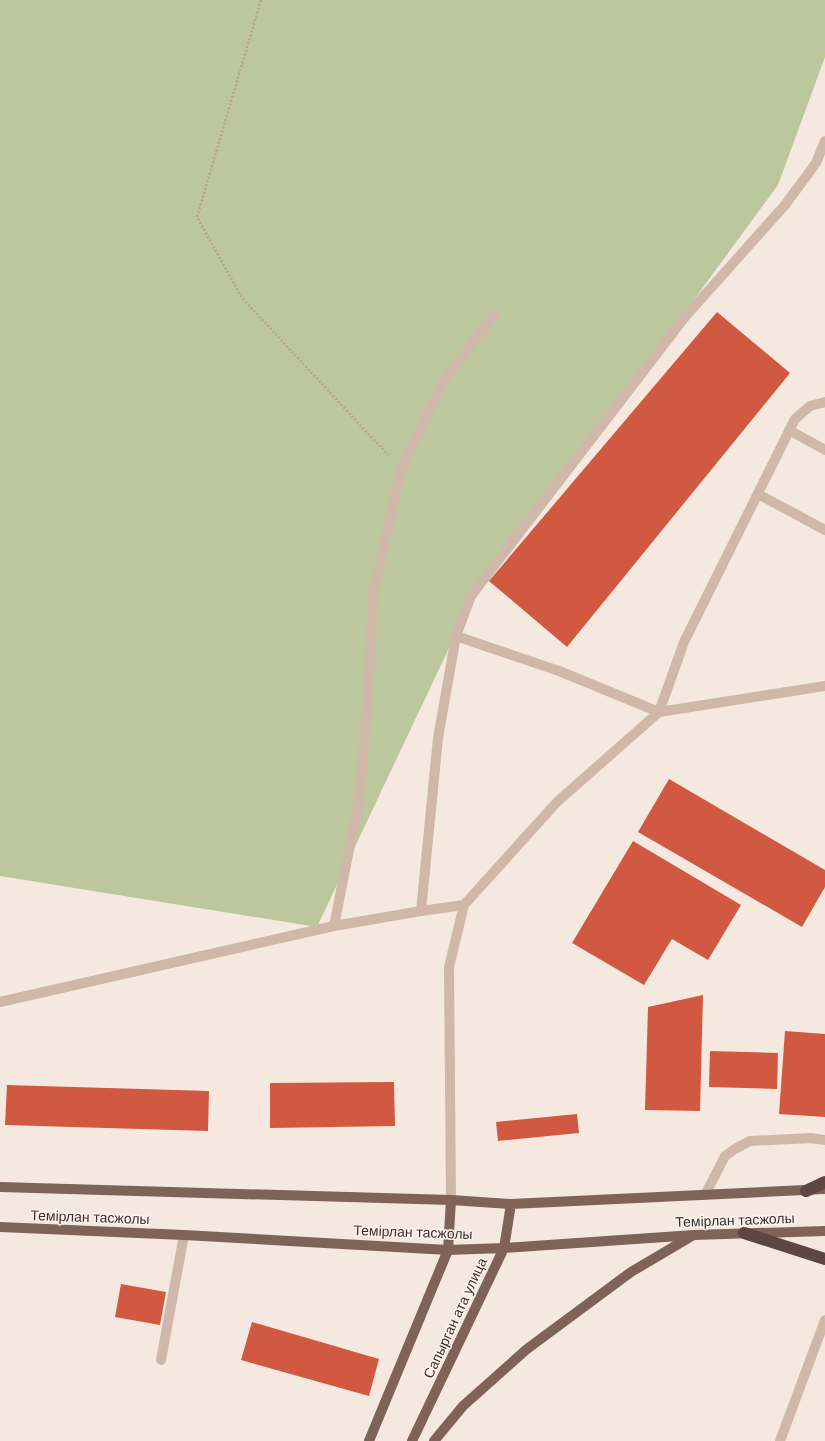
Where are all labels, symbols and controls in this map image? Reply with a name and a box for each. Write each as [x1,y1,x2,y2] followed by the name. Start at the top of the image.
[30,1206,150,1228] street label: Темірлан тасжолы
[675,1209,795,1231] street label: Темірлан тасжолы
[353,1221,473,1243] street label: Темірлан тасжолы
[419,1255,491,1381] street label: Сапырган ата улица

